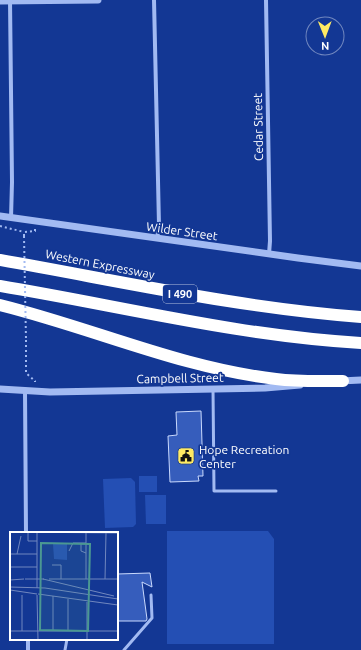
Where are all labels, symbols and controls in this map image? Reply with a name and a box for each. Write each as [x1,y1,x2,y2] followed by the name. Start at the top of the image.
[305,16,345,56] north arrow
[321,40,329,52] text: N
[251,93,265,161] street label: Cedar Street
[146,220,219,242] street label: Wilder Street
[44,247,156,281] street label: Western Expressway
[163,285,197,303] road number: I 490
[136,371,224,385] street label: Campbell Street
[199,443,289,470] place label: Hope Recreation Center
[176,446,196,466] public building icon: Hope Recreation Center
[10,532,118,640] inset map

